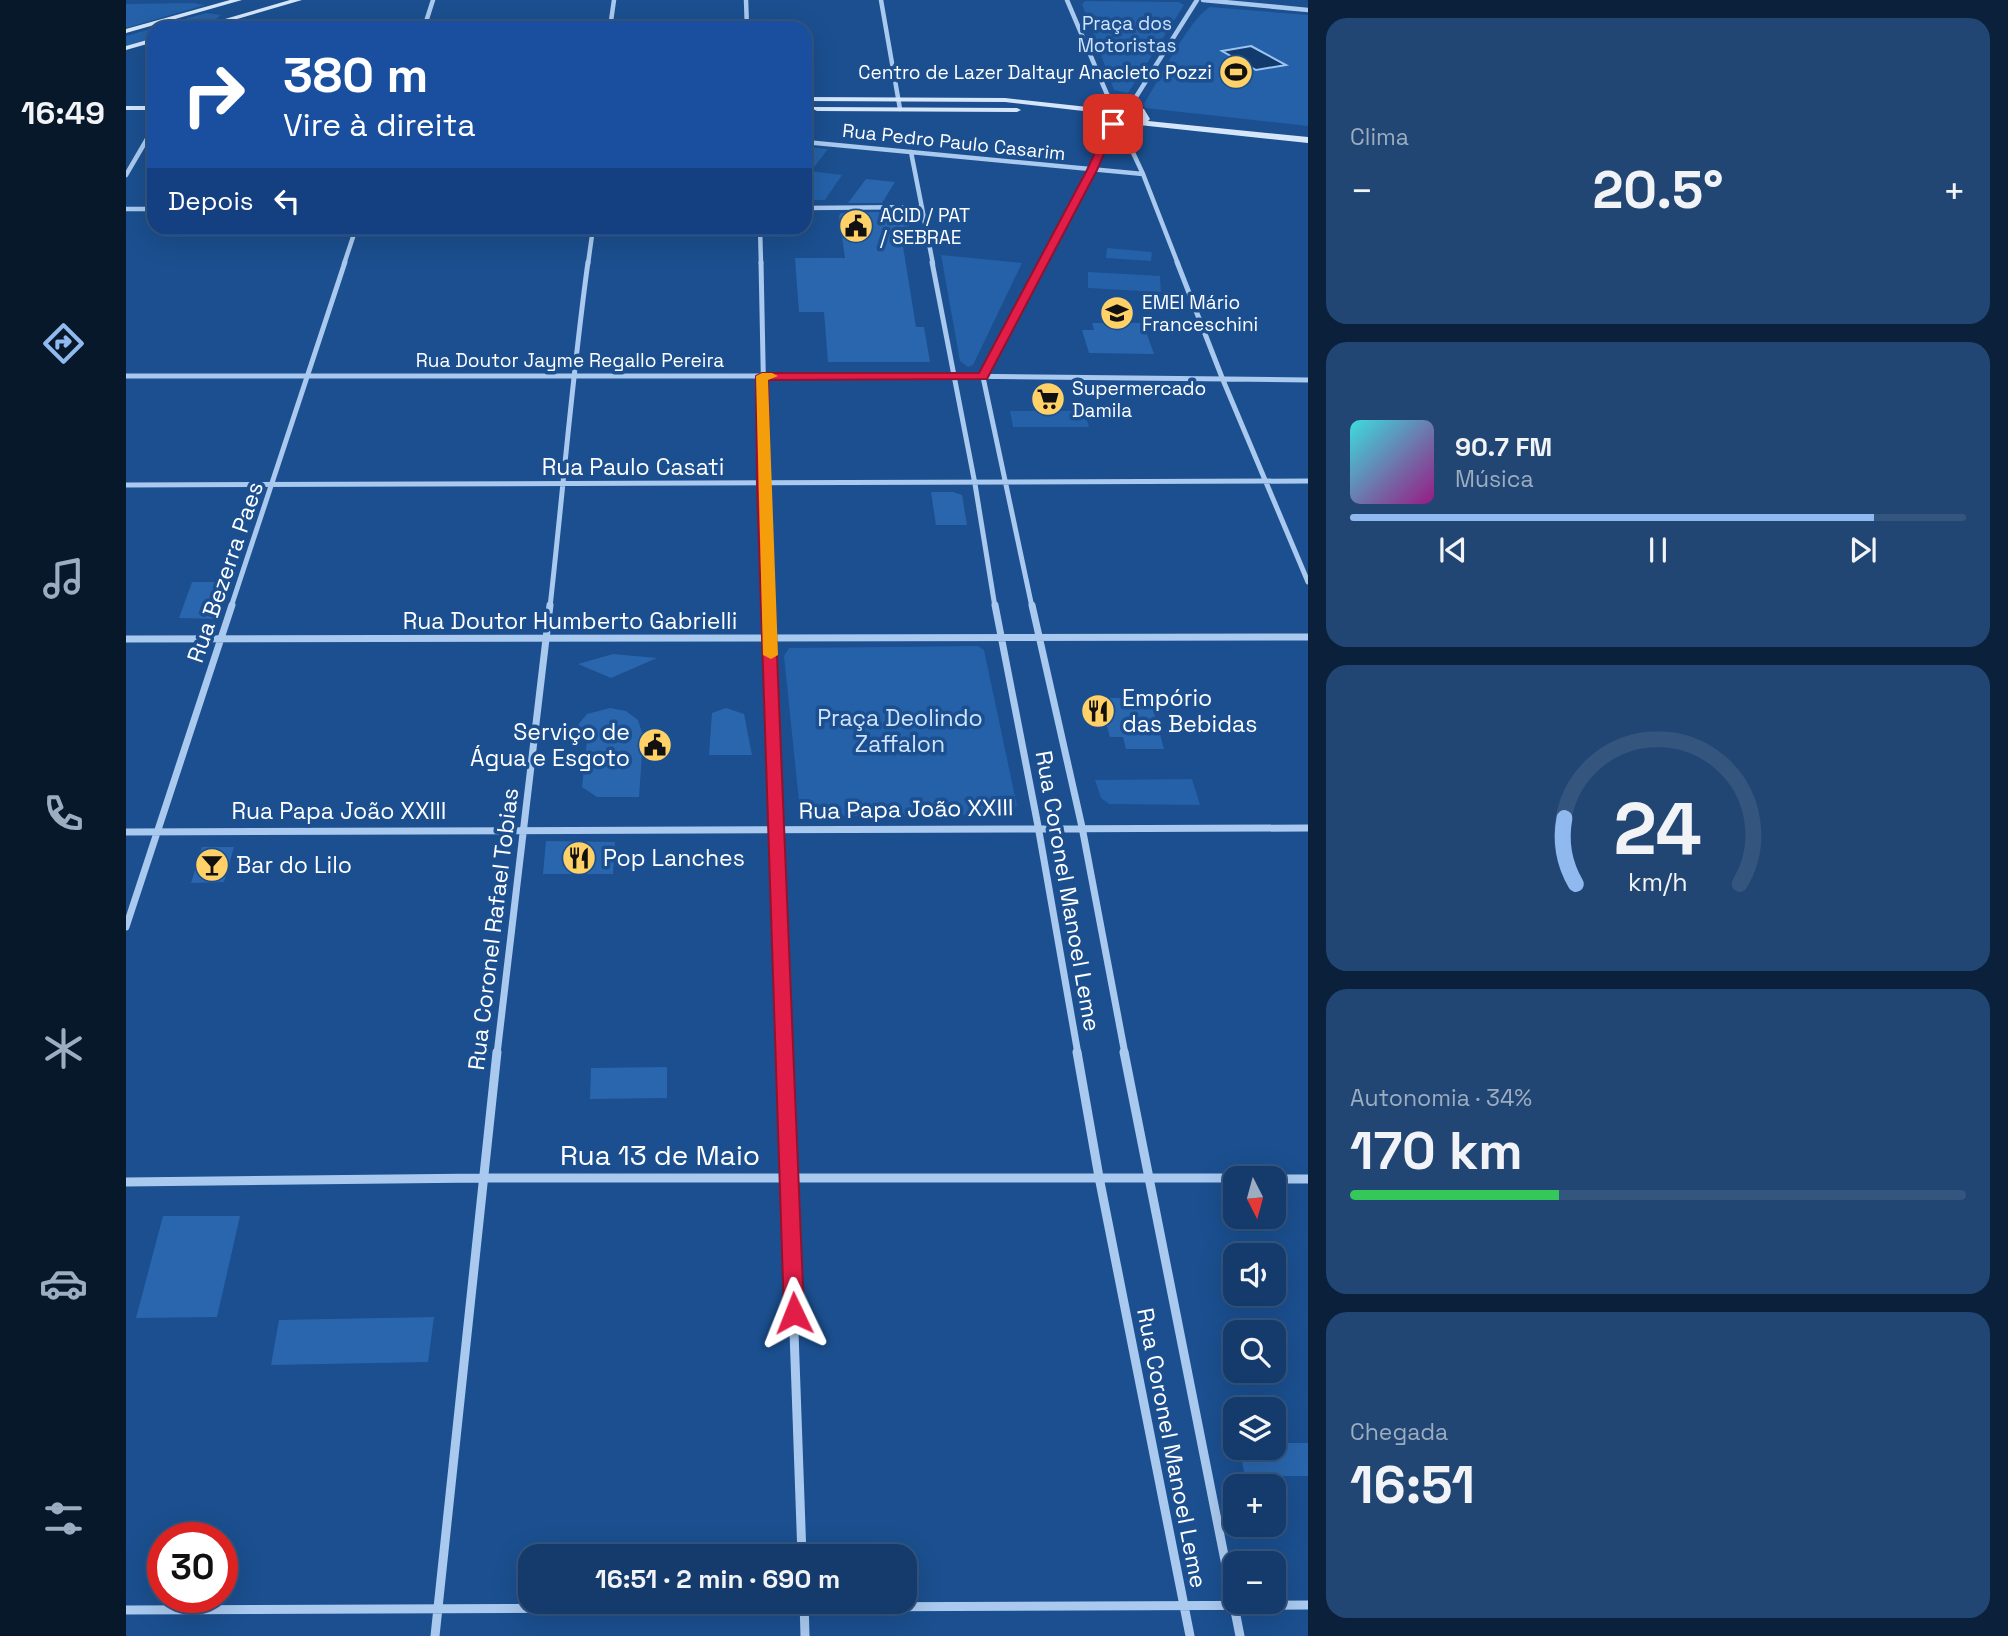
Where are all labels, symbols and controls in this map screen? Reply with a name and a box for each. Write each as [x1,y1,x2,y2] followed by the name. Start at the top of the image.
[1077,11,1177,58] park label: Praça dos Motoristas
[283,44,428,106] text: 380 m
[168,49,259,140] icon: right
[1217,53,1255,91] sports icon: Centro de Lazer Daltayr Anacleto Pozzi
[858,60,1212,85] place label: Centro de Lazer Daltayr Anacleto Pozzi
[21,93,105,133] text: 16:49
[1083,94,1143,154] pin
[283,105,476,145] text: Vire à direita
[1094,105,1132,143] icon: arrive
[841,118,1067,166] street label: Rua Pedro Paulo Casarim
[1350,122,1409,152] text: Clima
[1592,157,1724,223] text: 20.5°
[1350,167,1374,215] text: −
[1942,167,1966,215] text: +
[268,182,306,220] icon: left
[168,184,254,218] text: Depois
[880,203,970,250] place label: ACID / PAT / SEBRAE
[837,207,875,245] public building icon: ACID / PAT / SEBRAE
[1142,290,1258,337] place label: EMEI Mário Franceschini
[1098,294,1136,332] school or university icon: EMEI Mário Franceschini
[39,319,88,368] icon: directions
[416,348,724,373] street label: Rua Doutor Jayme Regallo Pereira
[1072,376,1206,423] place label: Supermercado Damila
[1029,380,1067,418] supermarket icon: Supermercado Damila
[1455,430,1552,464] text: 90.7 FM
[542,452,724,482] street label: Rua Paulo Casati
[1455,464,1534,494] text: Música
[180,477,270,667] street label: Rua Bezerra Paes
[1434,531,1472,569] icon: previous
[1639,531,1677,569] icon: pause
[1844,531,1882,569] icon: next
[39,554,88,603] icon: music
[403,606,737,636] street label: Rua Doutor Humberto Gabrielli
[1122,683,1257,739] place label: Empório das Bebidas
[1079,692,1117,730] restaurant icon: Empório das Bebidas
[817,703,983,759] park label: Praça Deolindo Zaffalon
[470,717,630,773] place label: Serviço de Água e Esgoto
[636,726,674,764] public building icon: Serviço de Água e Esgoto
[1029,748,1107,1034] street label: Rua Coronel Manoel Leme
[1614,782,1702,875] text: 24
[461,786,525,1072] street label: Rua Coronel Rafael Tobias
[39,789,88,838] icon: phone
[798,792,1014,826] street label: Rua Papa João XXIII
[232,796,446,826] street label: Rua Papa João XXIII
[560,839,598,877] restaurant icon: Pop Lanches
[603,843,745,873] place label: Pop Lanches
[193,846,231,884] bar icon: Bar do Lilo
[236,850,352,880] place label: Bar do Lilo
[1628,866,1688,898] text: km/h
[39,1024,88,1073] icon: climate
[1350,1083,1532,1113] text: Autonomia · 34%
[1350,1118,1523,1184] text: 170 km
[560,1137,760,1173] street label: Rua 13 de Maio
[1223,1166,1286,1228] north arrow
[1223,1166,1286,1614] map controls
[1223,1243,1286,1306] button: sound
[39,1259,88,1308] icon: car
[757,1276,831,1350] position arrow
[1130,1305,1214,1591] street label: Rua Coronel Manoel Leme
[1223,1320,1286,1383] button: search
[1223,1397,1286,1460] button: layers
[1350,1417,1448,1447] text: Chegada
[1350,1452,1475,1518] text: 16:51
[1223,1474,1286,1537] button: +
[39,1494,88,1543] icon: filters
[147,1522,238,1613] speed limit sign: 30
[1223,1551,1286,1614] button: −
[595,1562,840,1596] text: 16:51 · 2 min · 690 m

